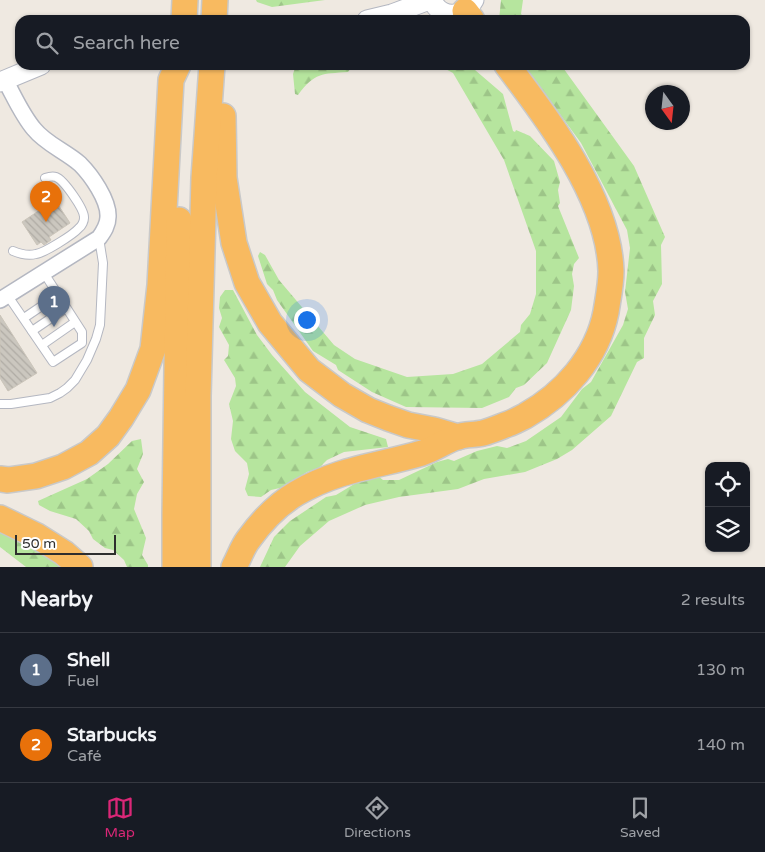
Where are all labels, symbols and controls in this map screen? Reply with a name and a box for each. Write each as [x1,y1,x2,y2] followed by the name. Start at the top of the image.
[15,15,750,70] search box
[33,29,61,57] icon: search
[73,32,180,54] text: Search here
[645,85,690,130] north arrow
[30,181,62,222] pin: 2
[38,286,70,327] pin: 1
[294,307,320,333] your location
[705,462,750,552] map controls
[705,462,750,507] button: locate
[705,507,750,552] button: layers
[15,532,116,555] scale bar
[22,535,56,552] text: 50 m
[20,587,93,612] text: Nearby
[681,590,745,610] text: 2 results
[67,649,110,671] text: Shell
[31,660,41,680] text: 1
[696,660,745,680] text: 130 m
[67,671,99,691] text: Fuel
[67,724,157,746] text: Starbucks
[31,735,41,755] text: 2
[696,735,745,755] text: 140 m
[67,746,102,766] text: Café
[105,794,135,841] tab: Map
[344,794,411,841] tab: Directions
[620,794,660,841] tab: Saved

